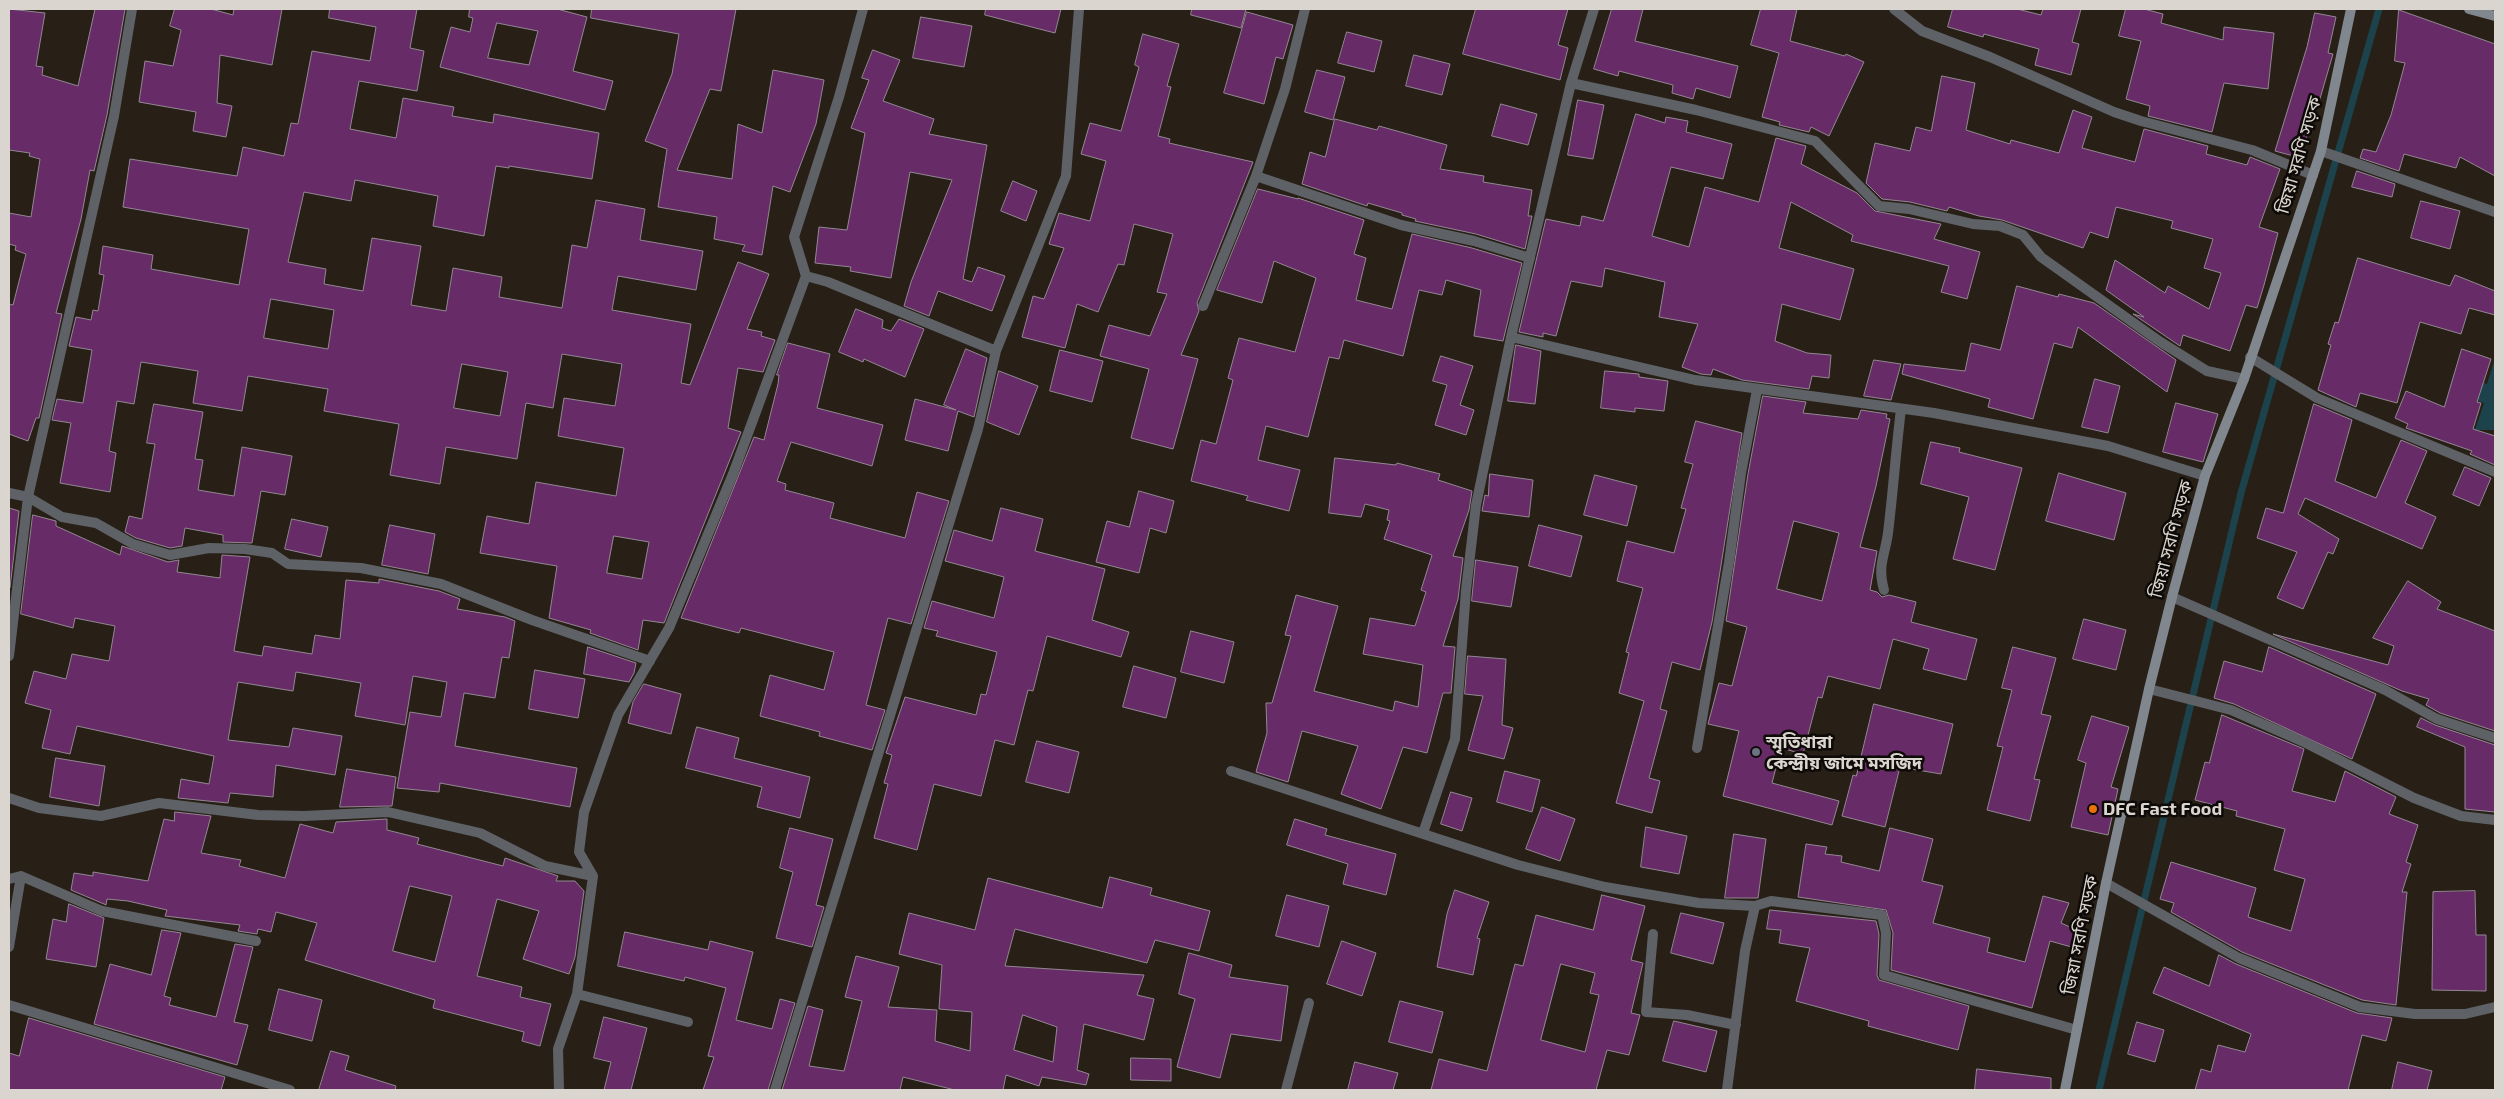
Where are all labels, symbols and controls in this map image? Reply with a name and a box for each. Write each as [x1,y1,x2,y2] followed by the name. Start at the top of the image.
[2272,94,2326,216] street label: জিয়া সরণি সড়ক
[2145,478,2197,600] street label: জিয়া সরণি সড়ক
[1766,731,1922,774] place label: স্মৃতিধারা কেন্দ্রীয় জামে মসজিদ
[1750,746,1762,758] marker: স্মৃতিধারা কেন্দ্রীয় জামে মসজিদ
[2103,798,2222,820] place label: DFC Fast Food
[2087,803,2099,815] marker: DFC Fast Food
[2058,874,2102,996] street label: জিয়া সরণি সড়ক

